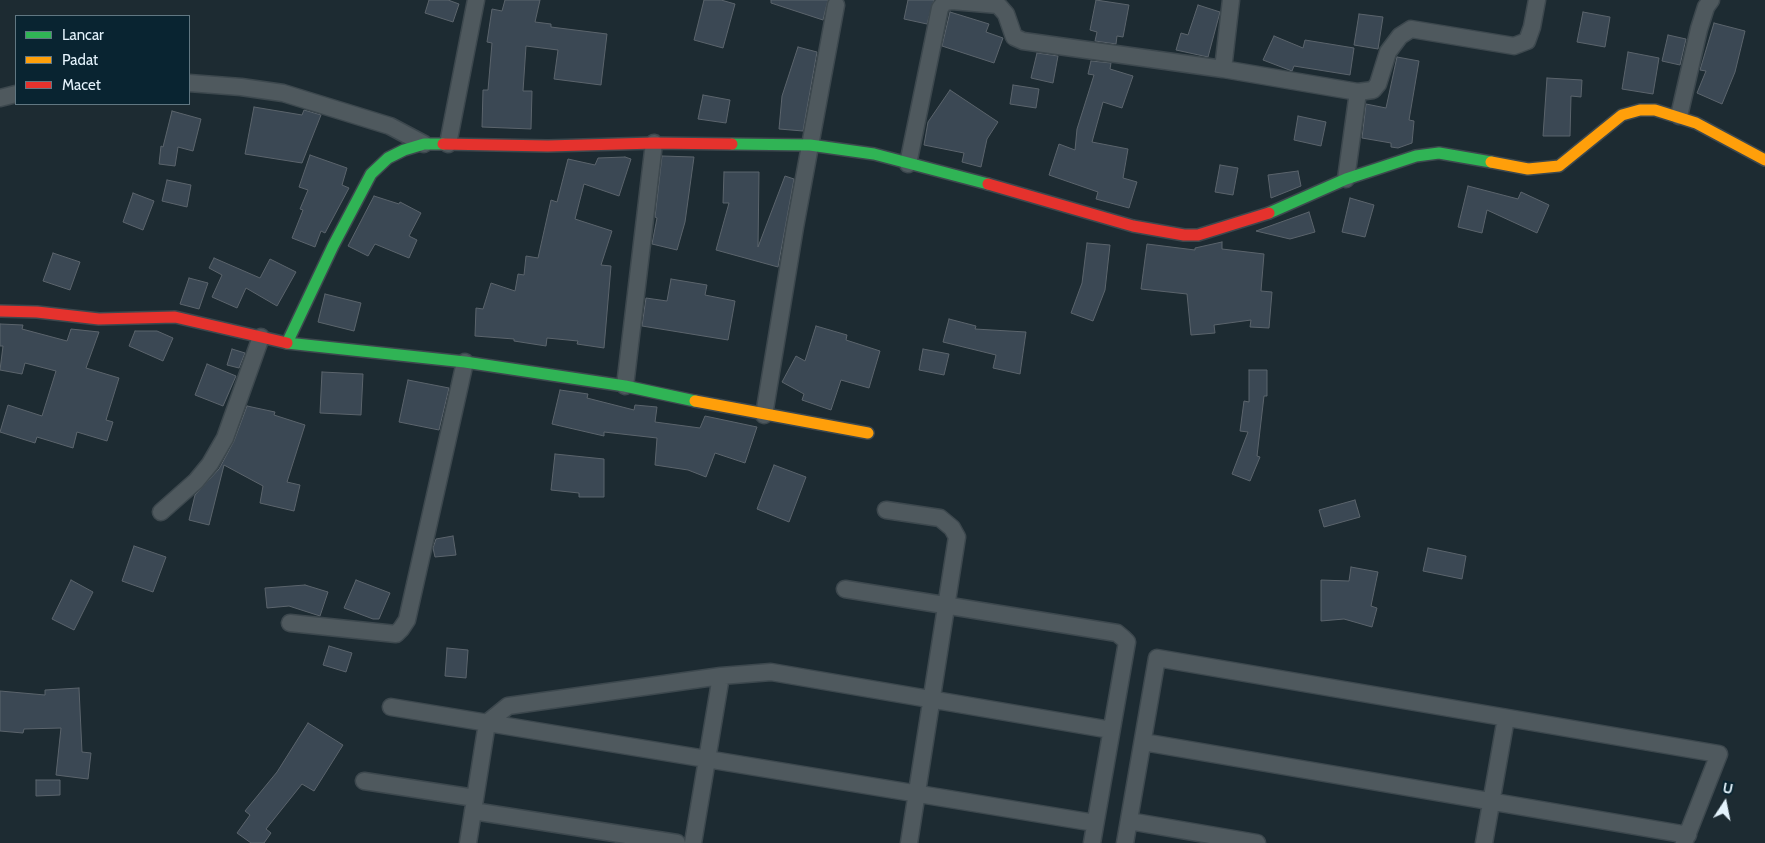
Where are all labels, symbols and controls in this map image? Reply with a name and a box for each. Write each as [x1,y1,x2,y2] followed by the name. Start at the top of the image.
[15,15,190,105] legend
[62,26,104,44] text: Lancar
[62,51,98,69] text: Padat
[62,76,101,94] text: Macet
[1700,778,1750,828] north arrow
[1721,778,1735,798] text: U

